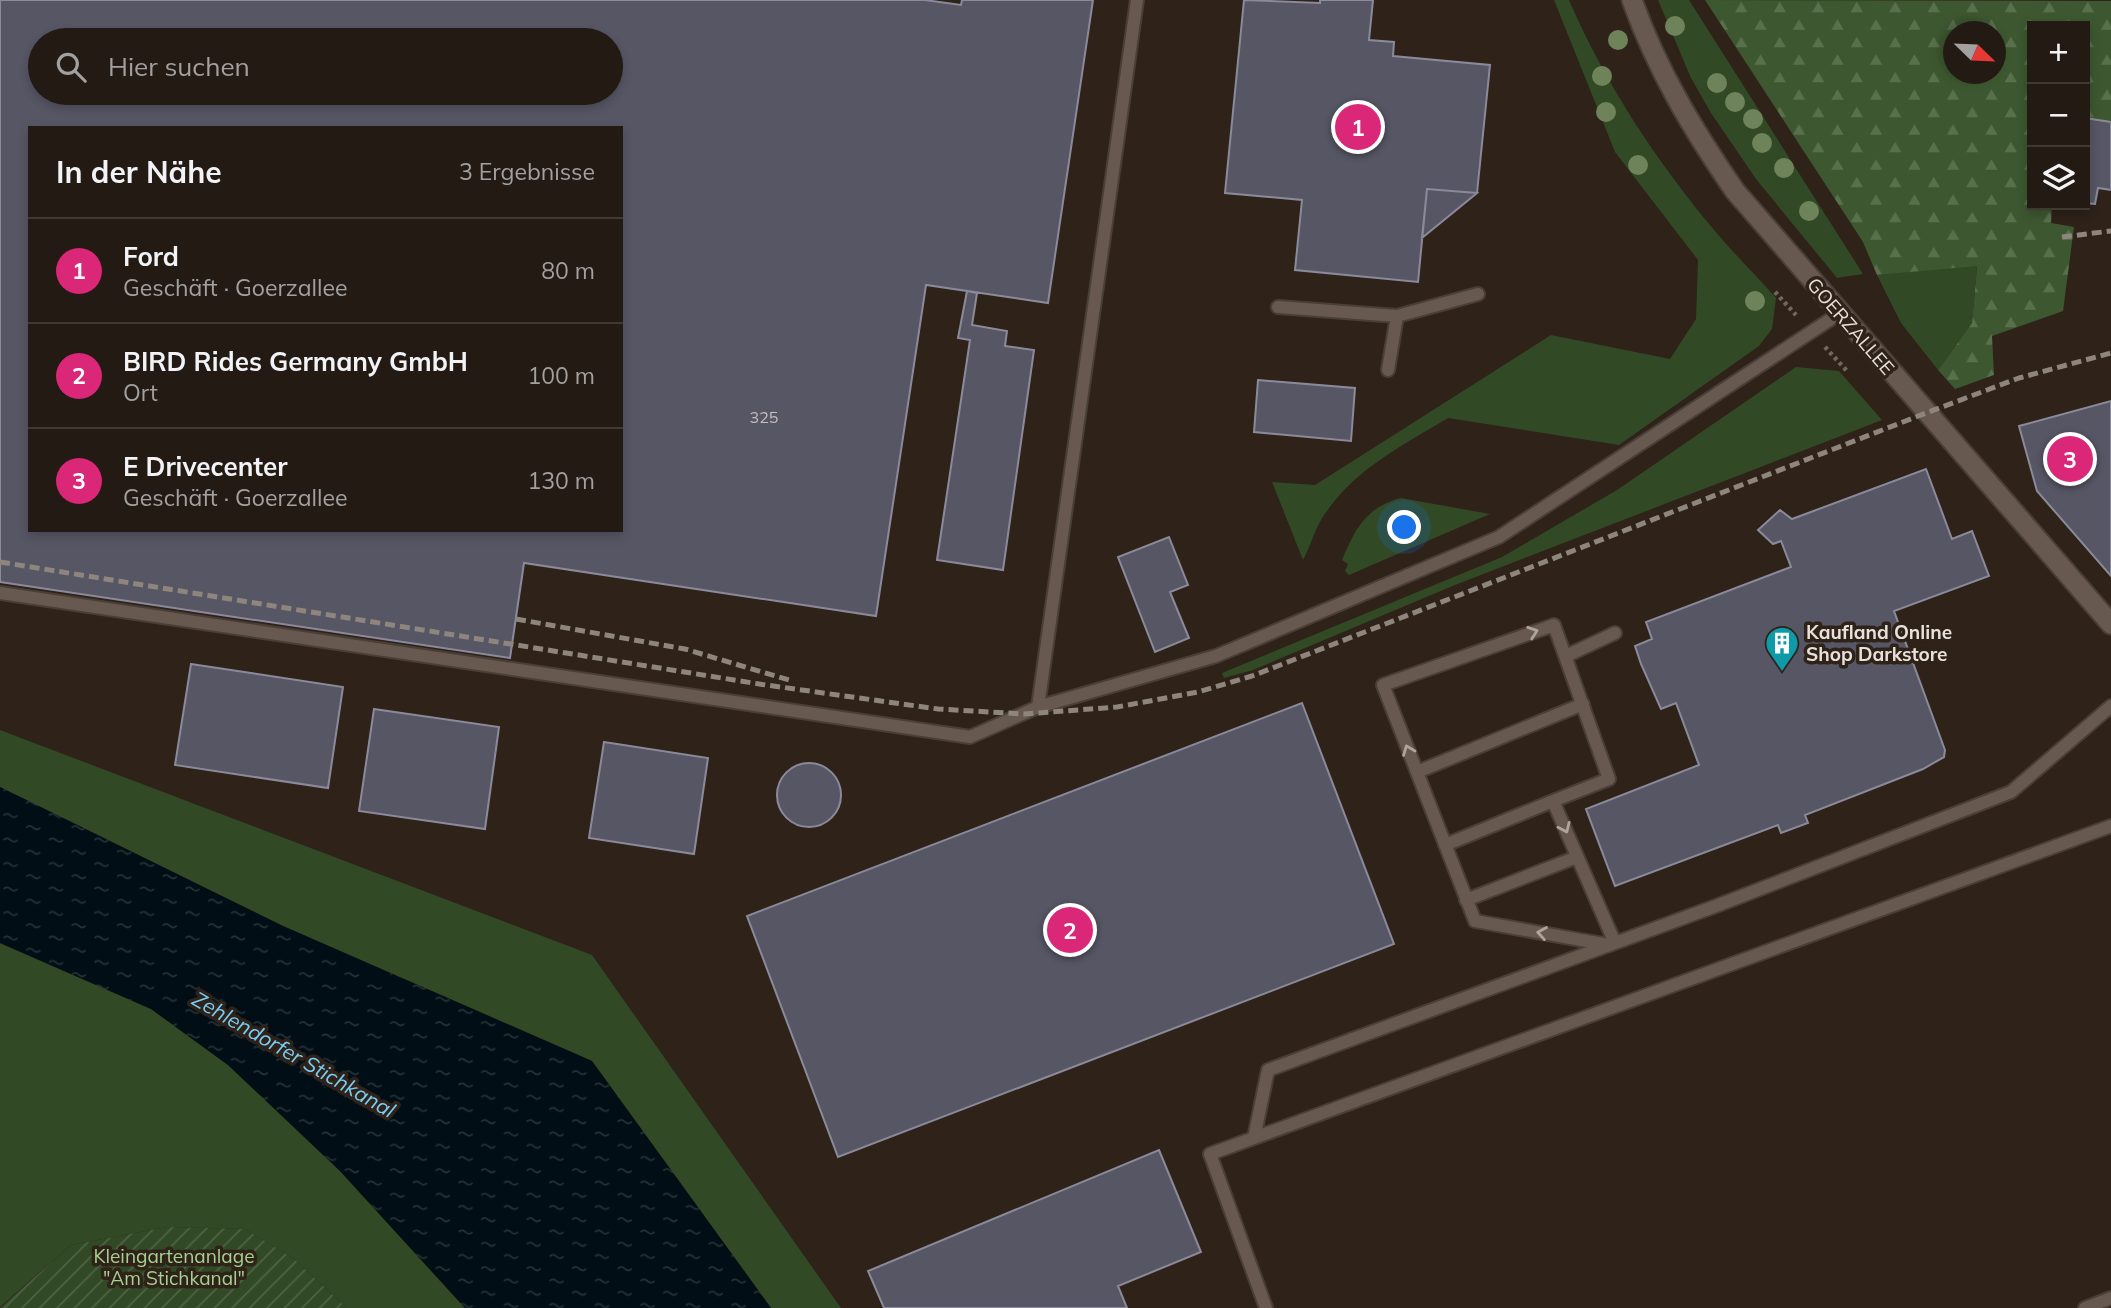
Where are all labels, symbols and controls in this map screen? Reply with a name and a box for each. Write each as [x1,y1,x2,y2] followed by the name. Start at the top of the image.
[1943,21,2006,84] north arrow
[2027,21,2090,210] map controls
[2027,21,2090,84] button: +
[28,28,623,105] search box
[52,48,90,86] icon: search
[108,50,250,83] text: Hier suchen
[2027,84,2090,147] button: −
[1335,101,1381,153] pin: 1
[2027,147,2090,210] button: layers
[56,153,222,191] text: In der Nähe
[459,157,595,186] text: 3 Ergebnisse
[123,240,179,273] text: Ford
[72,256,86,285] text: 1
[541,256,595,285] text: 80 m
[1802,272,1900,380] street label: GOERZALLEE
[123,273,347,302] text: Geschäft · Goerzallee
[123,345,468,378] text: BIRD Rides Germany GmbH
[72,361,86,390] text: 2
[527,361,595,390] text: 100 m
[123,378,158,407] text: Ort
[750,407,778,427] house number: 325
[2047,433,2093,485] pin: 3
[123,450,288,483] text: E Drivecenter
[72,466,86,495] text: 3
[527,466,595,495] text: 130 m
[123,483,347,512] text: Geschäft · Goerzallee
[1387,510,1421,544] your location
[1806,620,1952,666] place label: Kaufland Online Shop Darkstore
[1763,624,1801,673] building icon: Kaufland Online Shop Darkstore
[1526,626,1538,640] one-way arrow
[1402,744,1416,756] one-way arrow
[1557,820,1571,833] one-way arrow
[1047,904,1093,956] pin: 2
[1536,926,1548,941] one-way arrow
[188,985,400,1123] water label: Zehlendorfer Stichkanal
[93,1244,255,1290] park label: Kleingartenanlage "Am Stichkanal"

